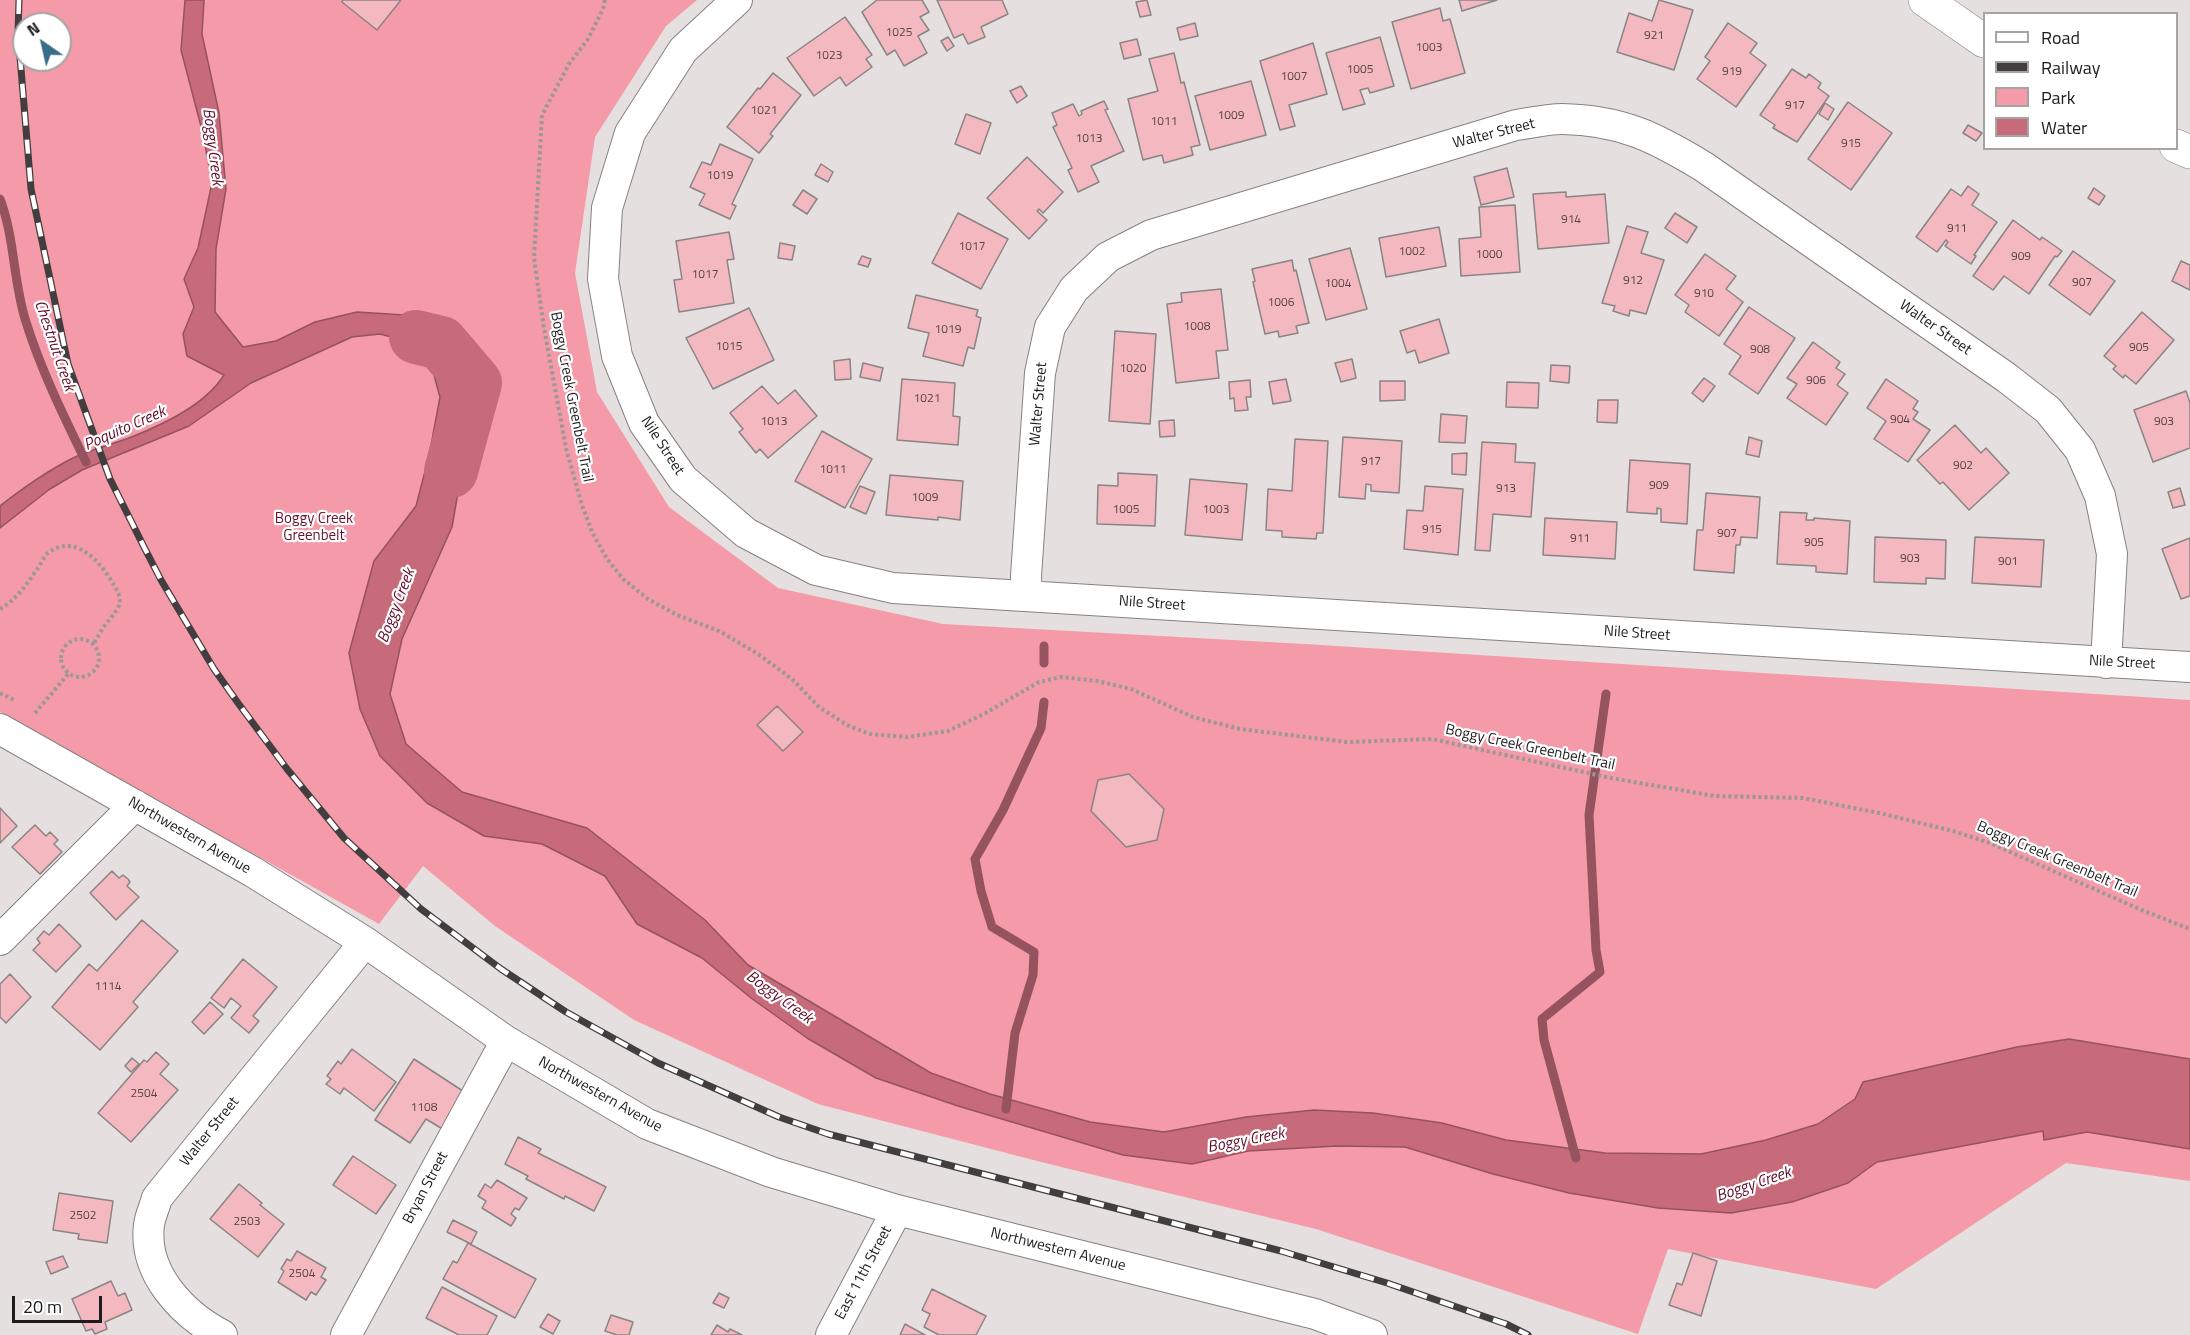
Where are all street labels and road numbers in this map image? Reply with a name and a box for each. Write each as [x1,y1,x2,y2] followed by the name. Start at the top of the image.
[1451,115,1537,153] street label: Walter Street
[1895,297,1975,359] street label: Walter Street
[546,310,596,484] street label: Boggy Creek Greenbelt Trail
[1026,361,1052,447] street label: Walter Street
[636,413,688,479] street label: Nile Street
[1118,593,1186,615] street label: Nile Street
[1603,623,1671,645] street label: Nile Street
[2088,652,2156,674] street label: Nile Street
[1444,721,1616,775] street label: Boggy Creek Greenbelt Trail
[124,794,254,878] street label: Northwestern Avenue
[1974,818,2140,902] street label: Boggy Creek Greenbelt Trail
[535,1054,665,1136] street label: Northwestern Avenue
[177,1094,243,1170] street label: Walter Street
[399,1149,453,1227] street label: Bryan Street
[832,1223,896,1323] street label: East 11th Street
[989,1224,1127,1276] street label: Northwestern Avenue

